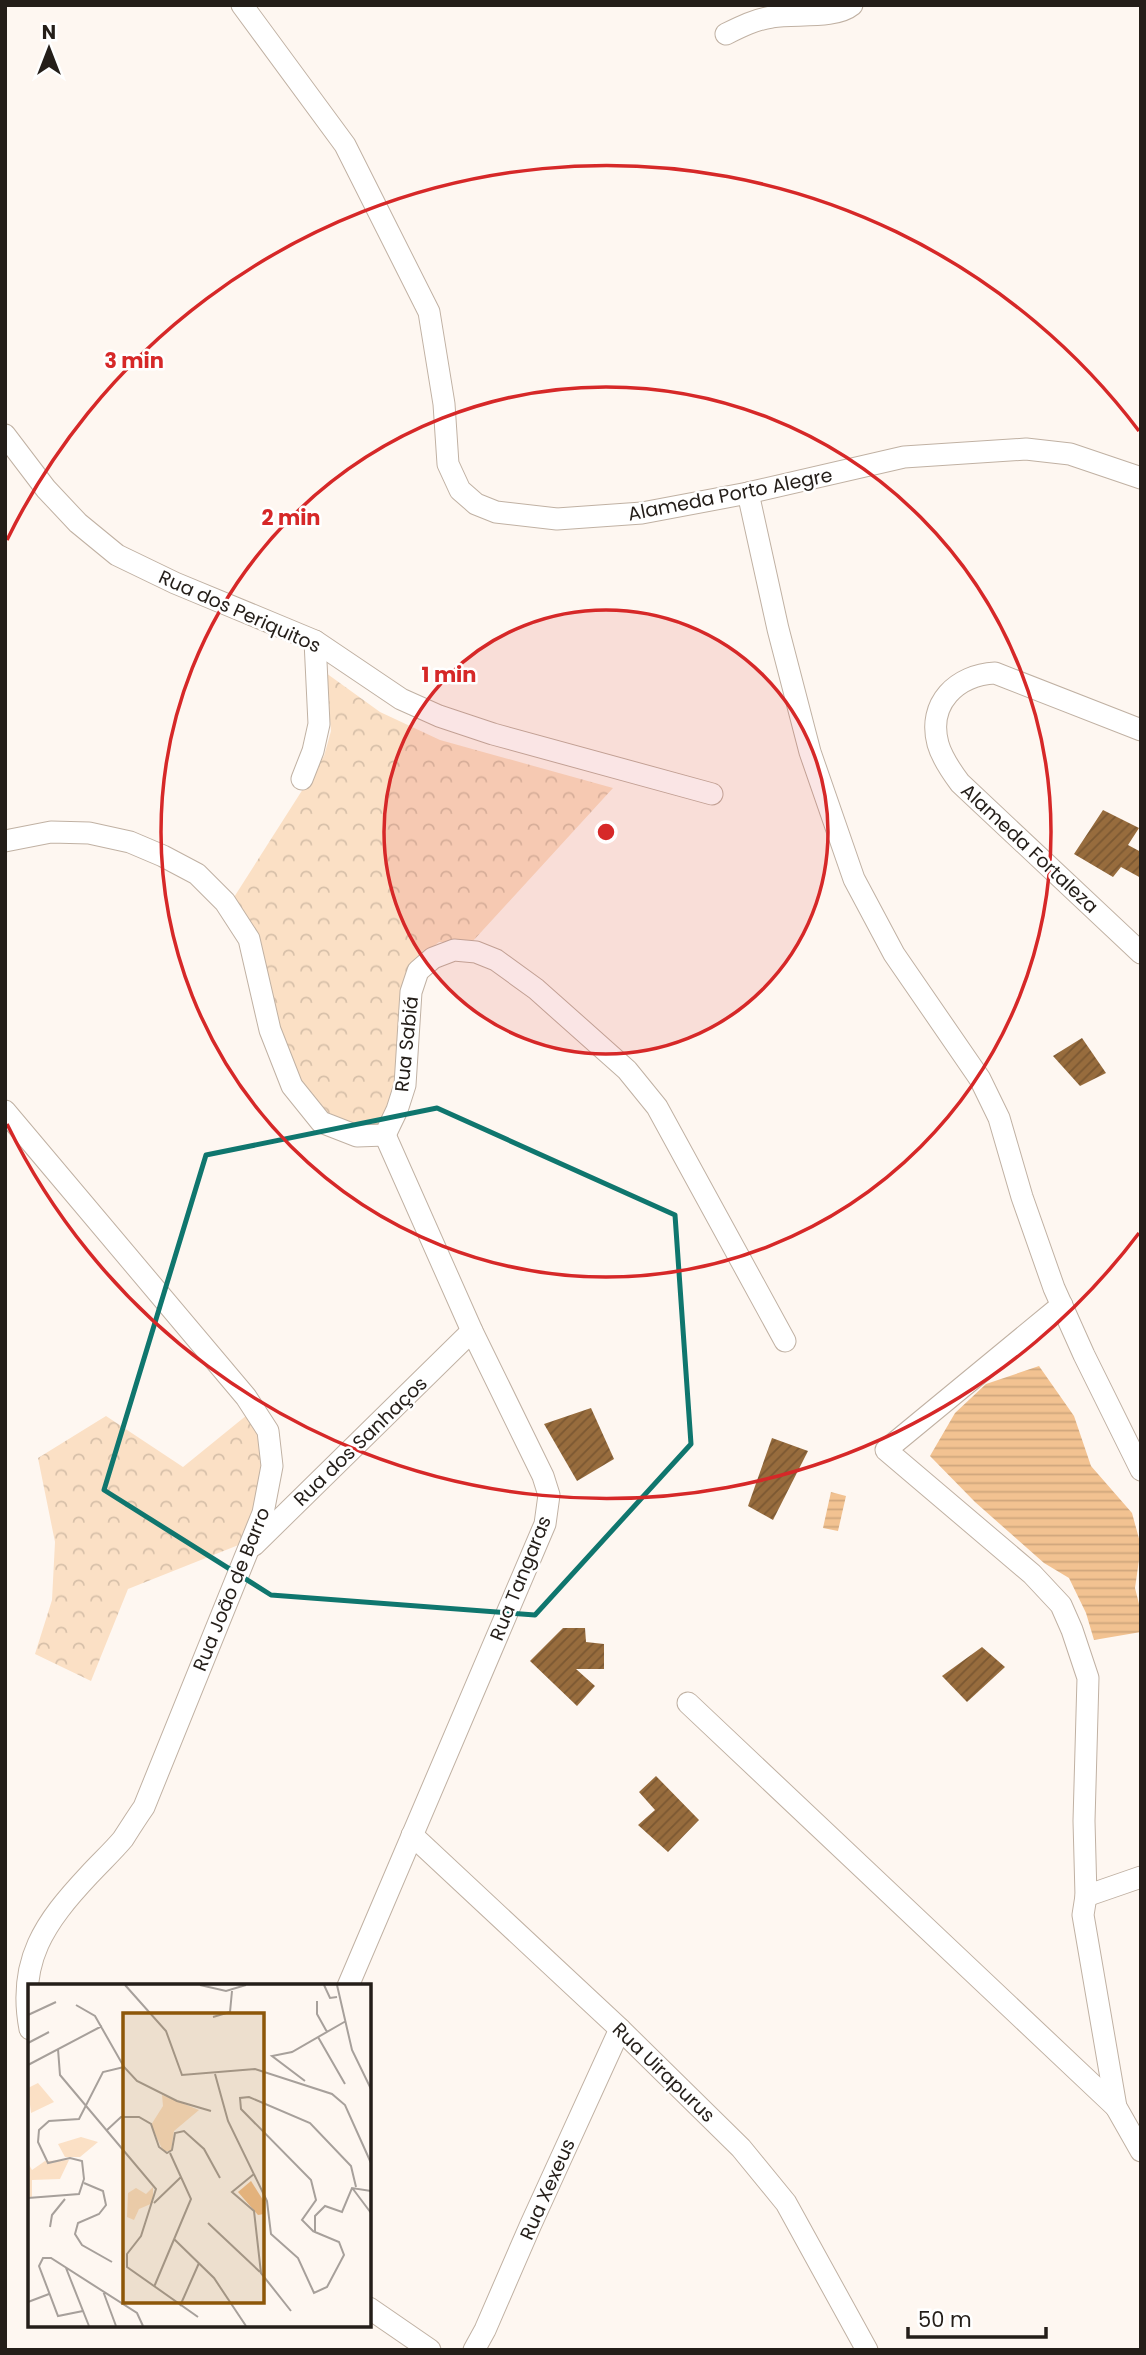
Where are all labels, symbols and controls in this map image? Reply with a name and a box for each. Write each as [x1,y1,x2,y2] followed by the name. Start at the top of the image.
[14,14,84,84] north arrow
[42,19,56,46] text: N
[104,346,164,375] text: 3 min
[626,461,835,528] street label: Alameda Porto Alegre
[261,503,321,532] text: 2 min
[154,564,325,659] street label: Rua dos Periquitos
[422,660,476,689] text: 1 min
[955,777,1104,919] street label: Alameda Fortaleza
[594,820,618,844] centre of rings
[388,995,425,1093] street label: Rua Sabiá
[288,1370,433,1512] street label: Rua dos Sanhaços
[186,1503,277,1675] street label: Rua João de Barro
[483,1512,558,1645] street label: Rua Tangaras
[28,1984,371,2327] inset map
[606,2016,721,2128] street label: Rua Uirapurus
[513,2134,582,2244] street label: Rua Xexeus
[908,2296,1046,2340] scale bar
[918,2305,972,2334] text: 50 m

